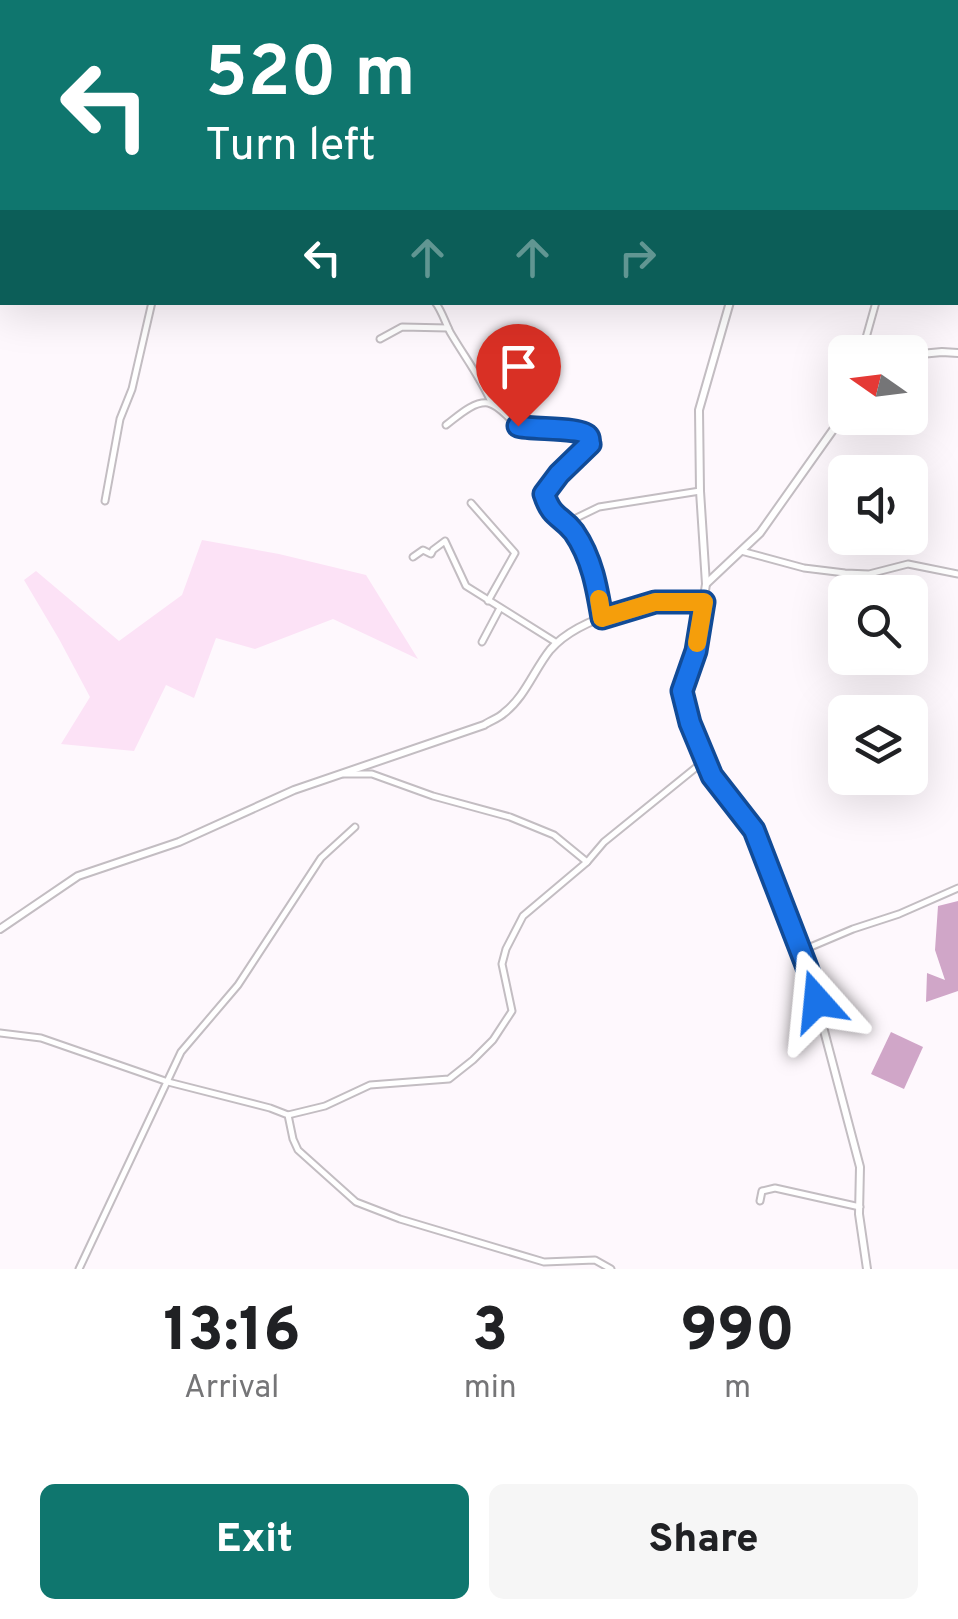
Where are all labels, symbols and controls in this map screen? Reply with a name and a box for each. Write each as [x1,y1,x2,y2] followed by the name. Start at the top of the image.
[205,32,415,121] text: 520 m
[40,40,170,170] icon: left
[205,119,376,176] text: Turn left
[295,230,350,285] icon: left
[400,230,455,285] icon: ahead
[505,230,560,285] icon: ahead
[610,230,665,285] icon: right
[476,324,561,427] pin
[828,335,928,435] north arrow
[828,335,928,795] map controls
[491,339,546,394] icon: arrive
[828,455,928,555] button: sound
[828,575,928,675] button: search
[828,695,928,795] button: layers
[765,949,869,1053] position arrow
[163,1296,300,1372] text: 13:16
[472,1296,508,1372] text: 3
[680,1296,795,1372] text: 990
[184,1369,280,1409] text: Arrival
[464,1369,517,1409] text: min
[724,1369,751,1409] text: m
[40,1484,469,1599] button: Exit
[489,1484,918,1599] button: Share

